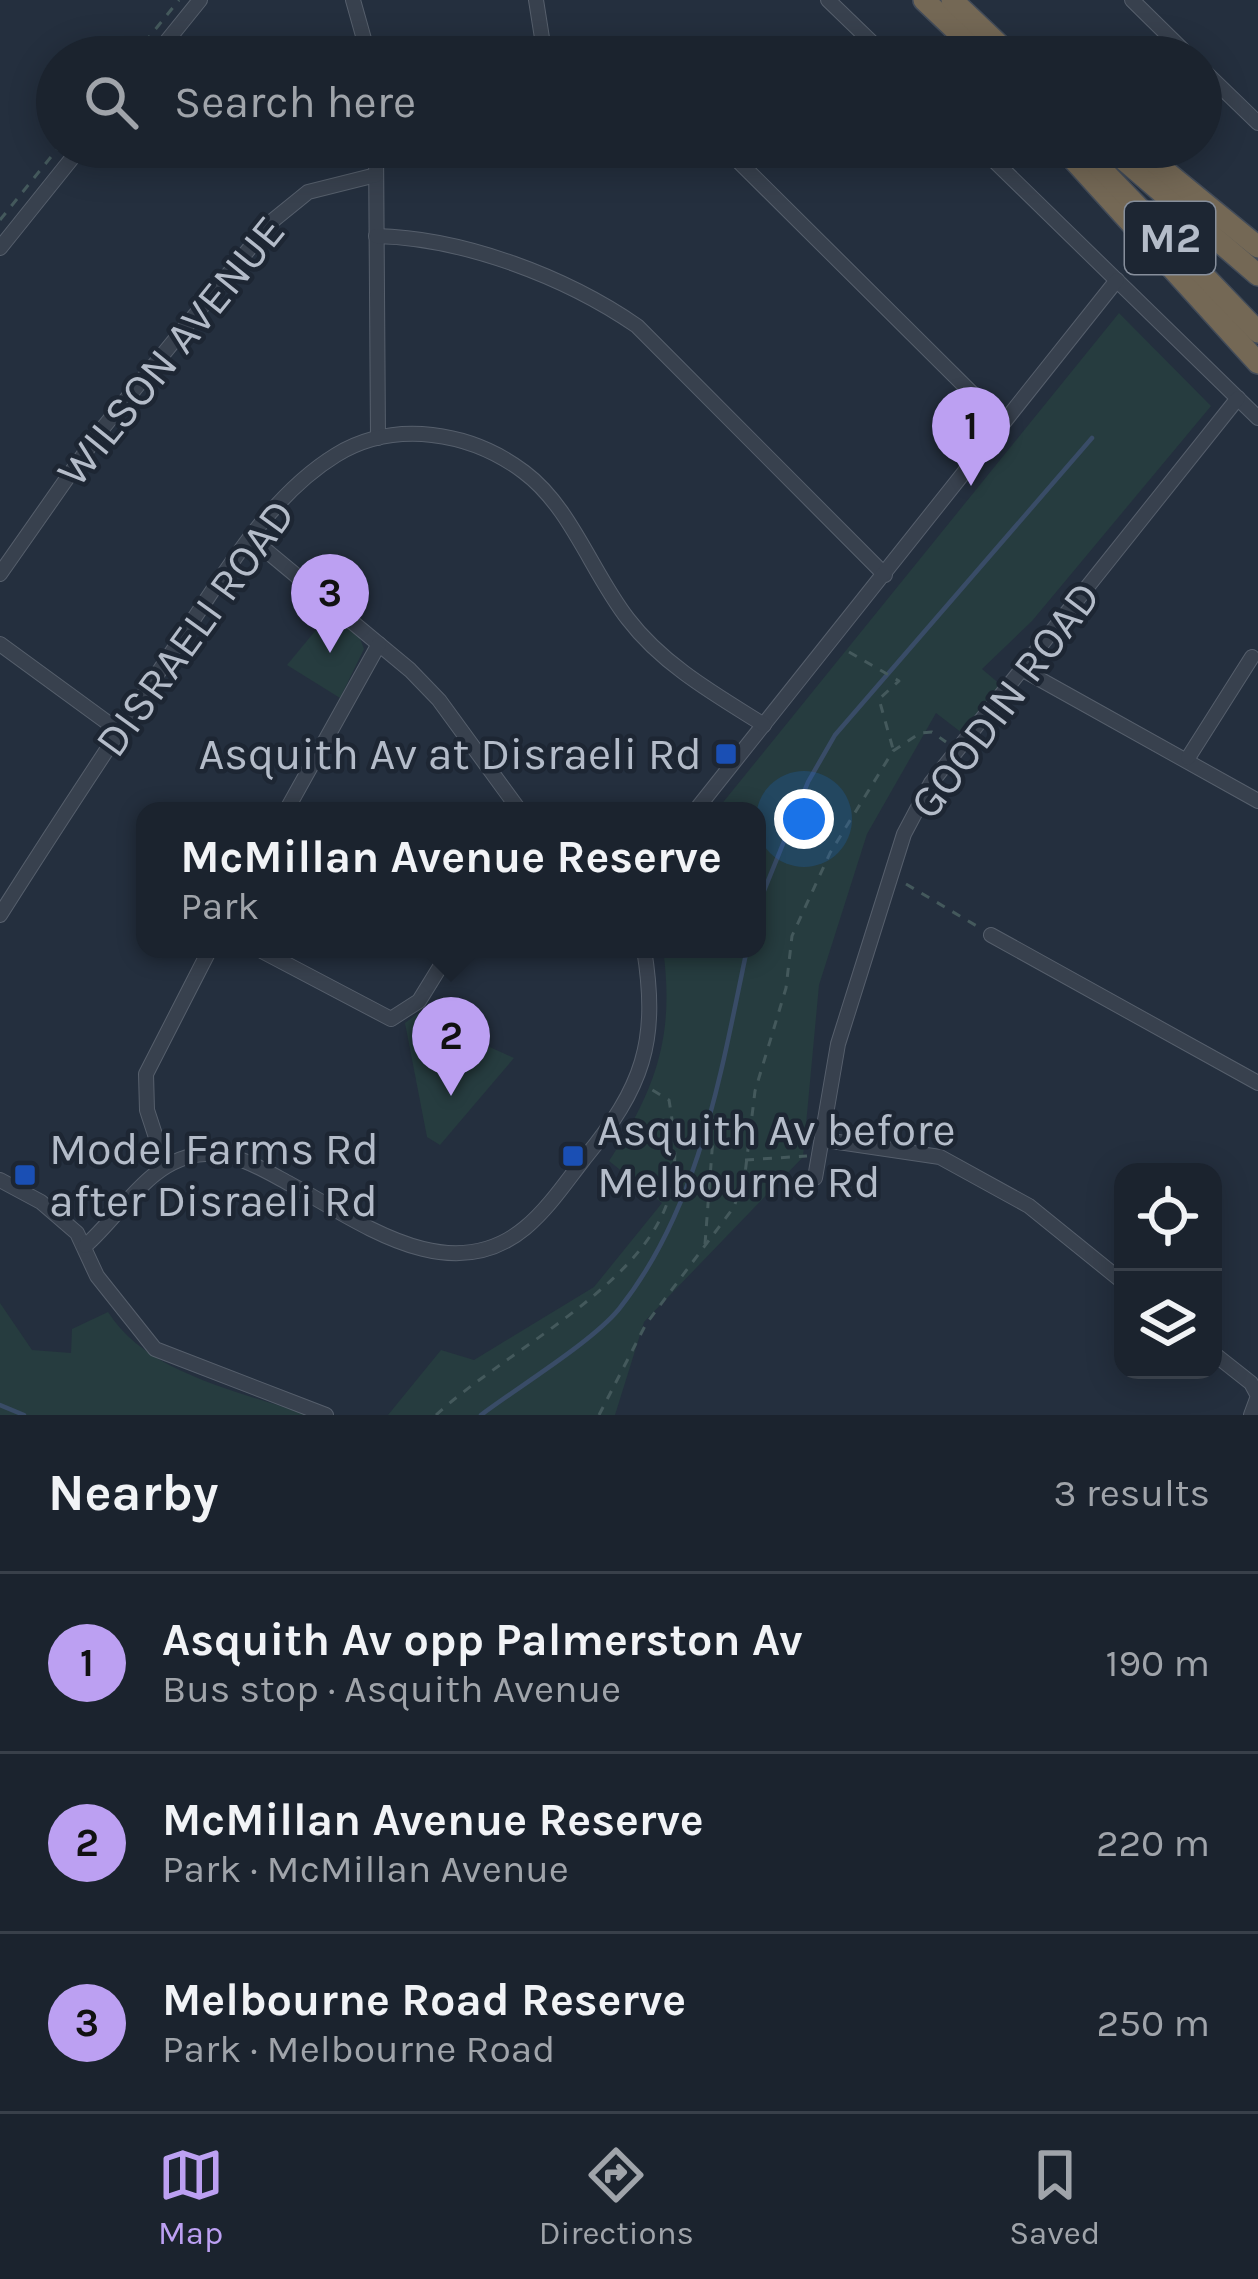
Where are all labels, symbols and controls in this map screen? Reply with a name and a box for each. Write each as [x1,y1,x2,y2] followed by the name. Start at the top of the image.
[36,36,1222,168] search box
[78,69,144,135] icon: search
[174,76,416,128] text: Search here
[1125,202,1215,274] road number: M2
[46,206,296,496] street label: WILSON AVENUE
[932,387,1010,486] pin: 1
[84,489,306,767] street label: DISRAELI ROAD
[291,554,369,653] pin: 3
[899,571,1111,829] street label: GOODIN ROAD
[198,728,702,781] place label: Asquith Av at Disraeli Rd
[713,741,739,767] marker: Asquith Av at Disraeli Rd
[774,789,834,849] your location
[136,802,766,958] popup
[180,831,722,883] text: McMillan Avenue Reserve
[180,883,259,929] text: Park
[412,997,490,1096] pin: 2
[597,1104,956,1208] place label: Asquith Av before Melbourne Rd
[49,1123,379,1227] place label: Model Farms Rd after Disraeli Rd
[560,1143,586,1169] marker: Asquith Av before Melbourne Rd
[12,1162,38,1188] marker: Model Farms Rd after Disraeli Rd
[1114,1163,1222,1379] map controls
[1114,1163,1222,1271] button: locate
[1114,1271,1222,1379] button: layers
[48,1463,218,1523] text: Nearby
[1053,1470,1210,1516] text: 3 results
[162,1614,803,1666] text: Asquith Av opp Palmerston Av
[80,1640,94,1686] text: 1
[1106,1640,1210,1686] text: 190 m
[162,1666,621,1712] text: Bus stop · Asquith Avenue
[162,1794,704,1846] text: McMillan Avenue Reserve
[75,1820,99,1866] text: 2
[1096,1820,1210,1866] text: 220 m
[162,1846,569,1892] text: Park · McMillan Avenue
[162,1974,686,2026] text: Melbourne Road Reserve
[75,2000,99,2046] text: 3
[1096,2000,1210,2046] text: 250 m
[162,2026,555,2072] text: Park · Melbourne Road
[158,2142,224,2252] tab: Map
[539,2142,694,2252] tab: Directions
[1009,2142,1100,2252] tab: Saved

